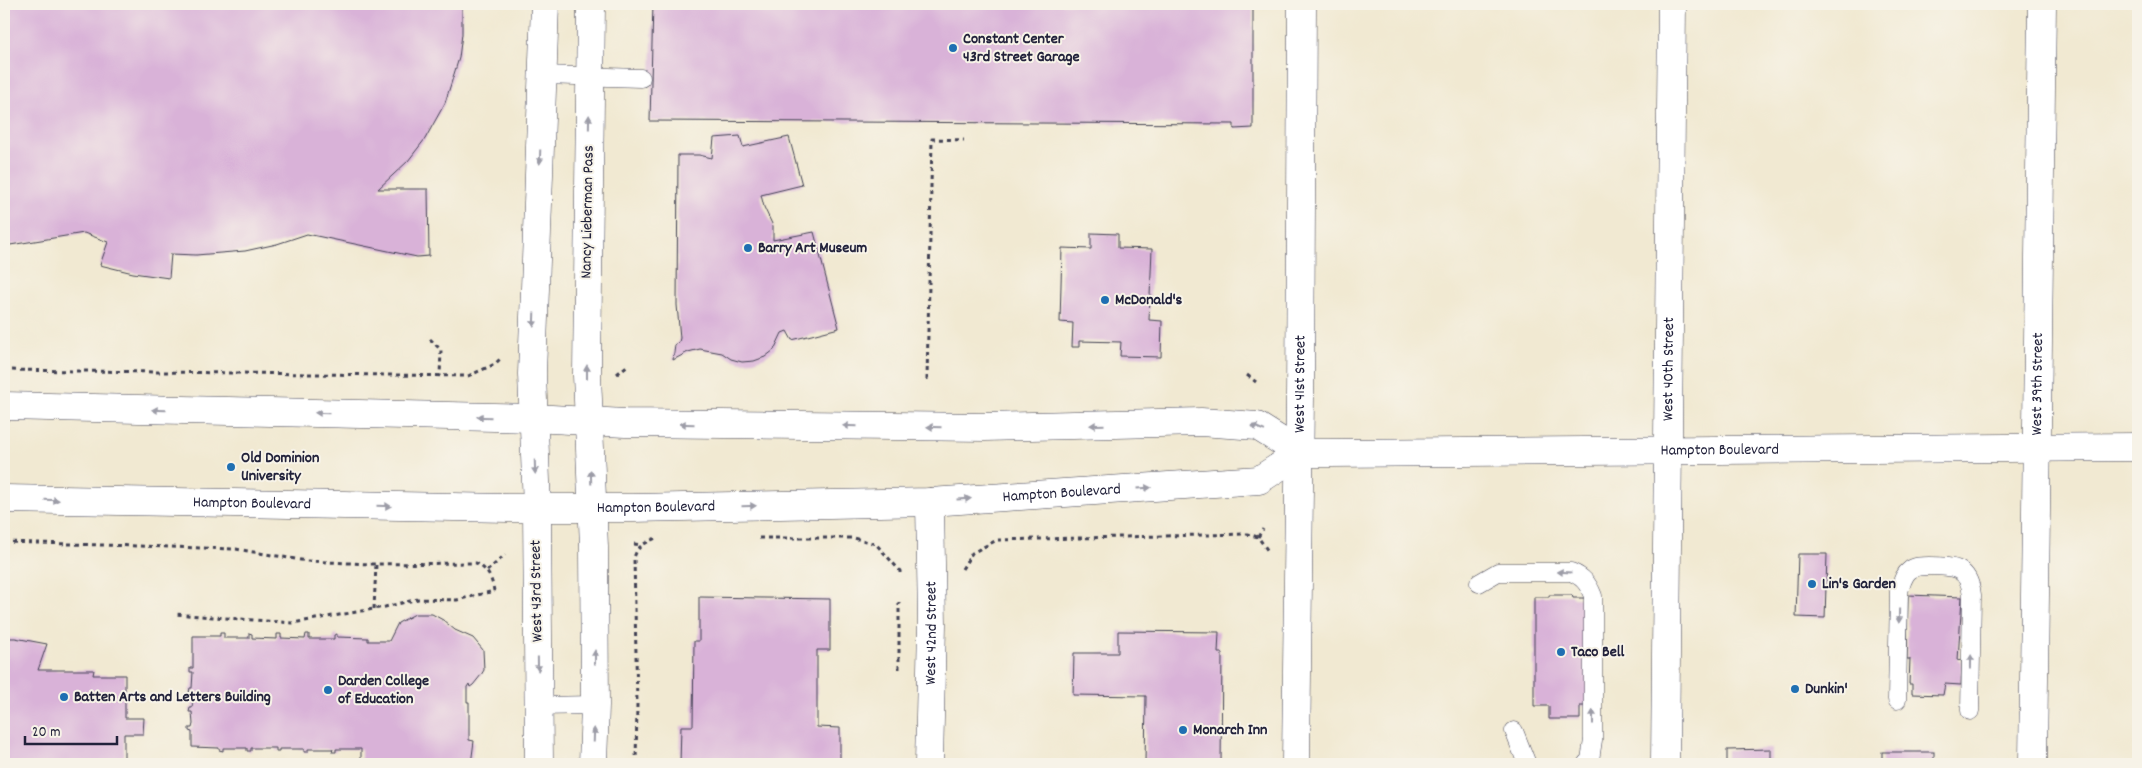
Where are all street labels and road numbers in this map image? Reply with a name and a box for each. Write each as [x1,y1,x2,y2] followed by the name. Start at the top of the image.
[575,145,601,279] street label: Nancy Lieberman Pass
[1657,317,1681,421] street label: West 40th Street
[2025,332,2050,436] street label: West 39th Street
[1288,335,1312,433] street label: West 41st Street
[1660,438,1779,462] street label: Hampton Boulevard
[1002,478,1121,509] street label: Hampton Boulevard
[193,491,311,516] street label: Hampton Boulevard
[597,495,715,520] street label: Hampton Boulevard
[525,540,549,642] street label: West 43rd Street
[919,581,944,685] street label: West 42nd Street

